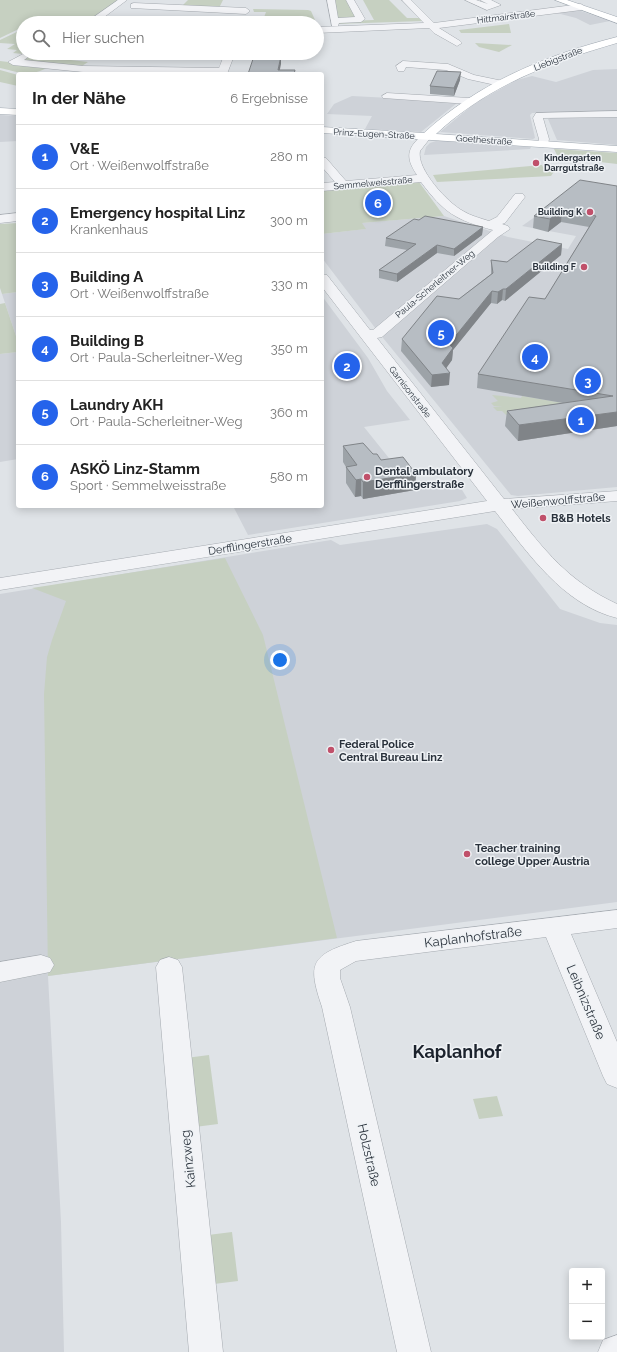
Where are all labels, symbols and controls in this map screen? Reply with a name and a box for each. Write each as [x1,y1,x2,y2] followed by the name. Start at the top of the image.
[476,8,536,26] street label: Hittmairstraße
[16,16,324,60] search box
[30,27,52,49] icon: search
[62,29,145,47] text: Hier suchen
[532,45,584,73] street label: Liebigstraße
[32,88,126,108] text: In der Nähe
[230,91,308,106] text: 6 Ergebnisse
[333,127,416,141] street label: Prinz-Eugen-Straße
[456,133,513,147] street label: Goethestraße
[70,140,100,158] text: V&E
[42,149,48,164] text: 1
[270,149,308,164] text: 280 m
[544,153,605,173] place label: Kindergarten Darrgutstraße
[70,158,209,173] text: Ort · Weißenwolffstraße
[531,158,541,168] marker: Kindergarten Darrgutstraße
[333,175,414,191] street label: Semmelweisstraße
[365,188,391,218] pin: 6
[70,204,245,222] text: Emergency hospital Linz
[538,207,583,217] place label: Building K
[585,207,595,217] marker: Building K
[41,213,49,228] text: 2
[270,213,308,228] text: 300 m
[70,222,148,237] text: Krankenhaus
[393,248,477,320] street label: Paula-Scherleitner-Weg
[533,262,576,272] place label: Building F
[579,262,589,272] marker: Building F
[70,268,143,286] text: Building A
[41,277,49,292] text: 3
[271,277,308,292] text: 330 m
[70,286,209,301] text: Ort · Weißenwolffstraße
[428,318,454,348] pin: 5
[70,332,144,350] text: Building B
[41,341,49,356] text: 4
[271,341,308,356] text: 350 m
[522,342,548,372] pin: 4
[70,350,243,365] text: Ort · Paula-Scherleitner-Weg
[334,351,360,381] pin: 2
[387,364,434,420] street label: Garnisonstraße
[575,366,601,396] pin: 3
[70,396,164,414] text: Laundry AKH
[41,405,49,420] text: 5
[270,405,308,420] text: 360 m
[568,405,594,435] pin: 1
[70,414,243,429] text: Ort · Paula-Scherleitner-Weg
[70,460,200,478] text: ASKÖ Linz-Stamm
[375,465,474,491] place label: Dental ambulatory Derfflingerstraße
[41,469,49,484] text: 6
[270,469,308,484] text: 580 m
[362,472,372,482] marker: Dental ambulatory Derfflingerstraße
[70,478,226,493] text: Sport · Semmelweisstraße
[510,490,606,512] street label: Weißenwolffstraße
[551,512,611,525] place label: B&B Hotels
[538,513,548,523] marker: B&B Hotels
[207,532,293,558] street label: Derfflingerstraße
[270,650,290,670] your location
[339,738,443,764] place label: Federal Police Central Bureau Linz
[326,745,336,755] marker: Federal Police Central Bureau Linz
[475,842,590,868] place label: Teacher training college Upper Austria
[462,849,472,859] marker: Teacher training college Upper Austria
[423,924,523,950] street label: Kaplanhofstraße
[564,962,609,1042] street label: Leibnizstraße
[413,1041,503,1062] district label: Kaplanhof
[354,1122,384,1188] street label: Holzstraße
[177,1129,199,1189] street label: Kainzweg
[569,1268,605,1340] map controls
[569,1268,605,1304] button: +
[569,1304,605,1340] button: −

